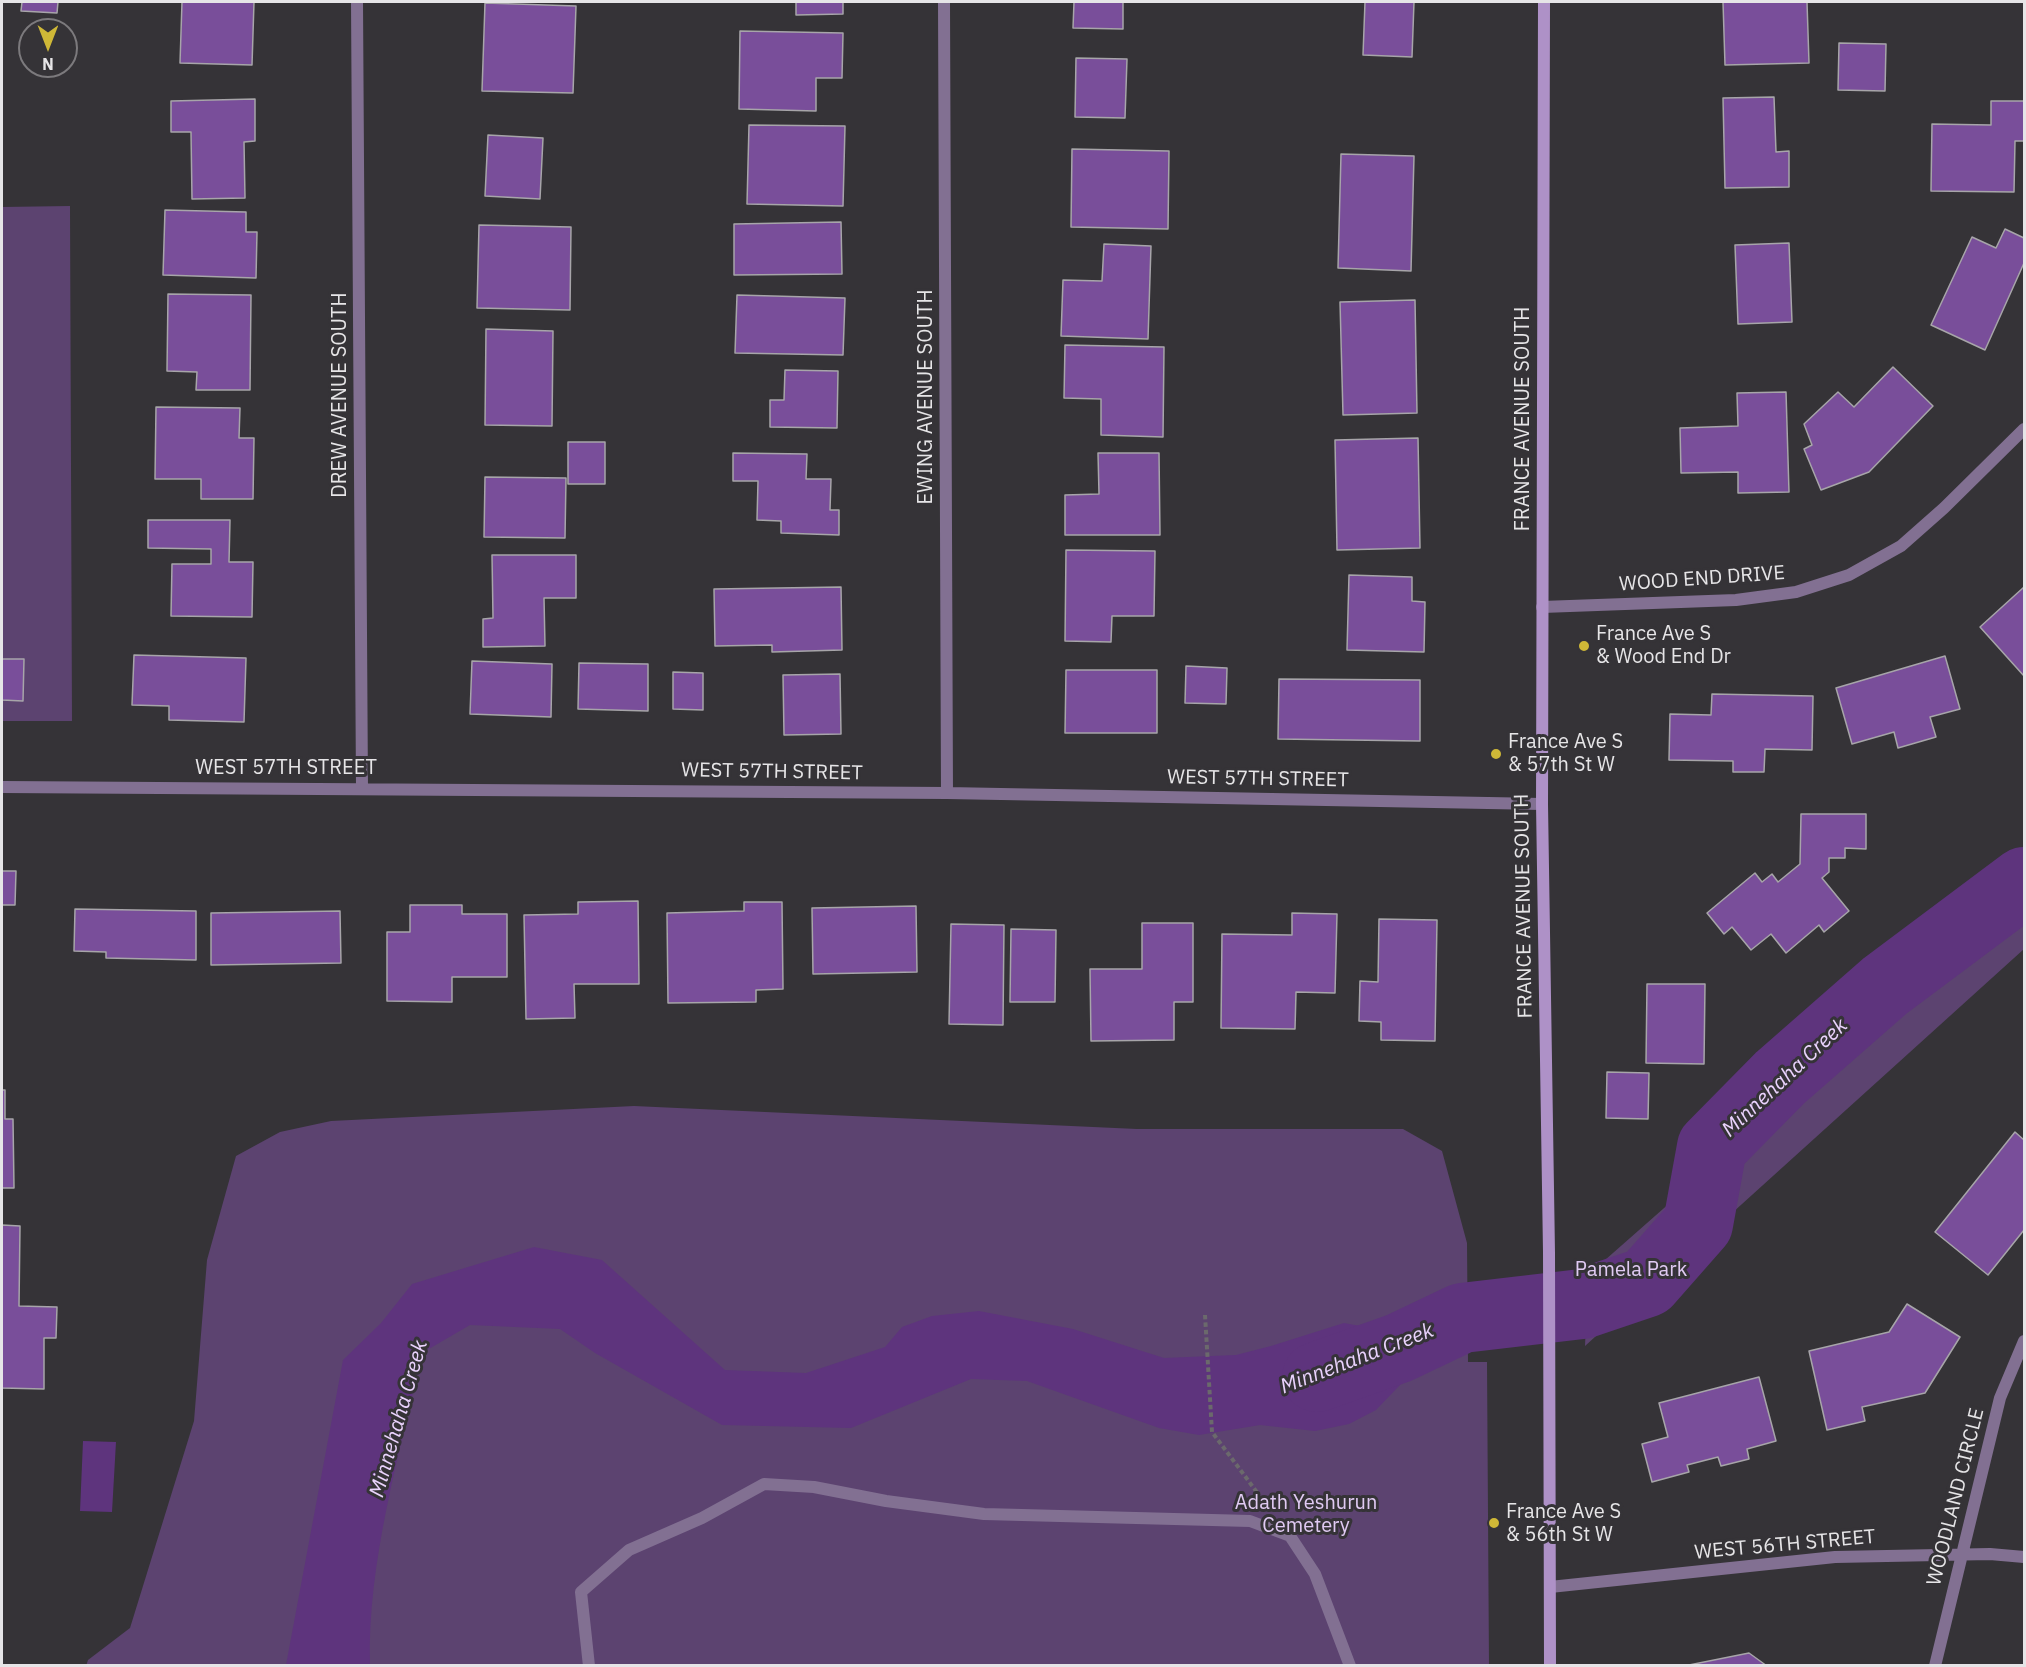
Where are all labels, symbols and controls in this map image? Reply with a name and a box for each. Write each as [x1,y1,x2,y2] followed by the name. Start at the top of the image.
[18,18,78,78] north arrow
[42,54,54,74] text: N
[914,289,938,505] street label: EWING AVENUE SOUTH
[328,292,352,498] street label: DREW AVENUE SOUTH
[1511,307,1535,531] street label: FRANCE AVENUE SOUTH
[1618,561,1786,597] street label: WOOD END DRIVE
[1596,622,1731,669] place label: France Ave S & Wood End Dr
[1577,639,1591,653] marker: France Ave S & Wood End Dr
[1508,730,1623,777] place label: France Ave S & 57th St W
[1489,747,1503,761] marker: France Ave S & 57th St W
[195,756,377,780] street label: WEST 57TH STREET
[681,758,863,786] street label: WEST 57TH STREET
[1167,765,1349,793] street label: WEST 57TH STREET
[1510,794,1538,1018] street label: FRANCE AVENUE SOUTH
[1717,1013,1853,1143] water label: Minnehaha Creek
[1575,1258,1687,1282] park label: Pamela Park
[1277,1318,1437,1400] water label: Minnehaha Creek
[365,1338,433,1500] water label: Minnehaha Creek
[1922,1406,1990,1588] street label: WOODLAND CIRCLE
[1235,1491,1377,1538] park label: Adath Yeshurun Cemetery
[1506,1500,1621,1547] place label: France Ave S & 56th St W
[1487,1516,1501,1530] marker: France Ave S & 56th St W
[1693,1525,1877,1565] street label: WEST 56TH STREET

